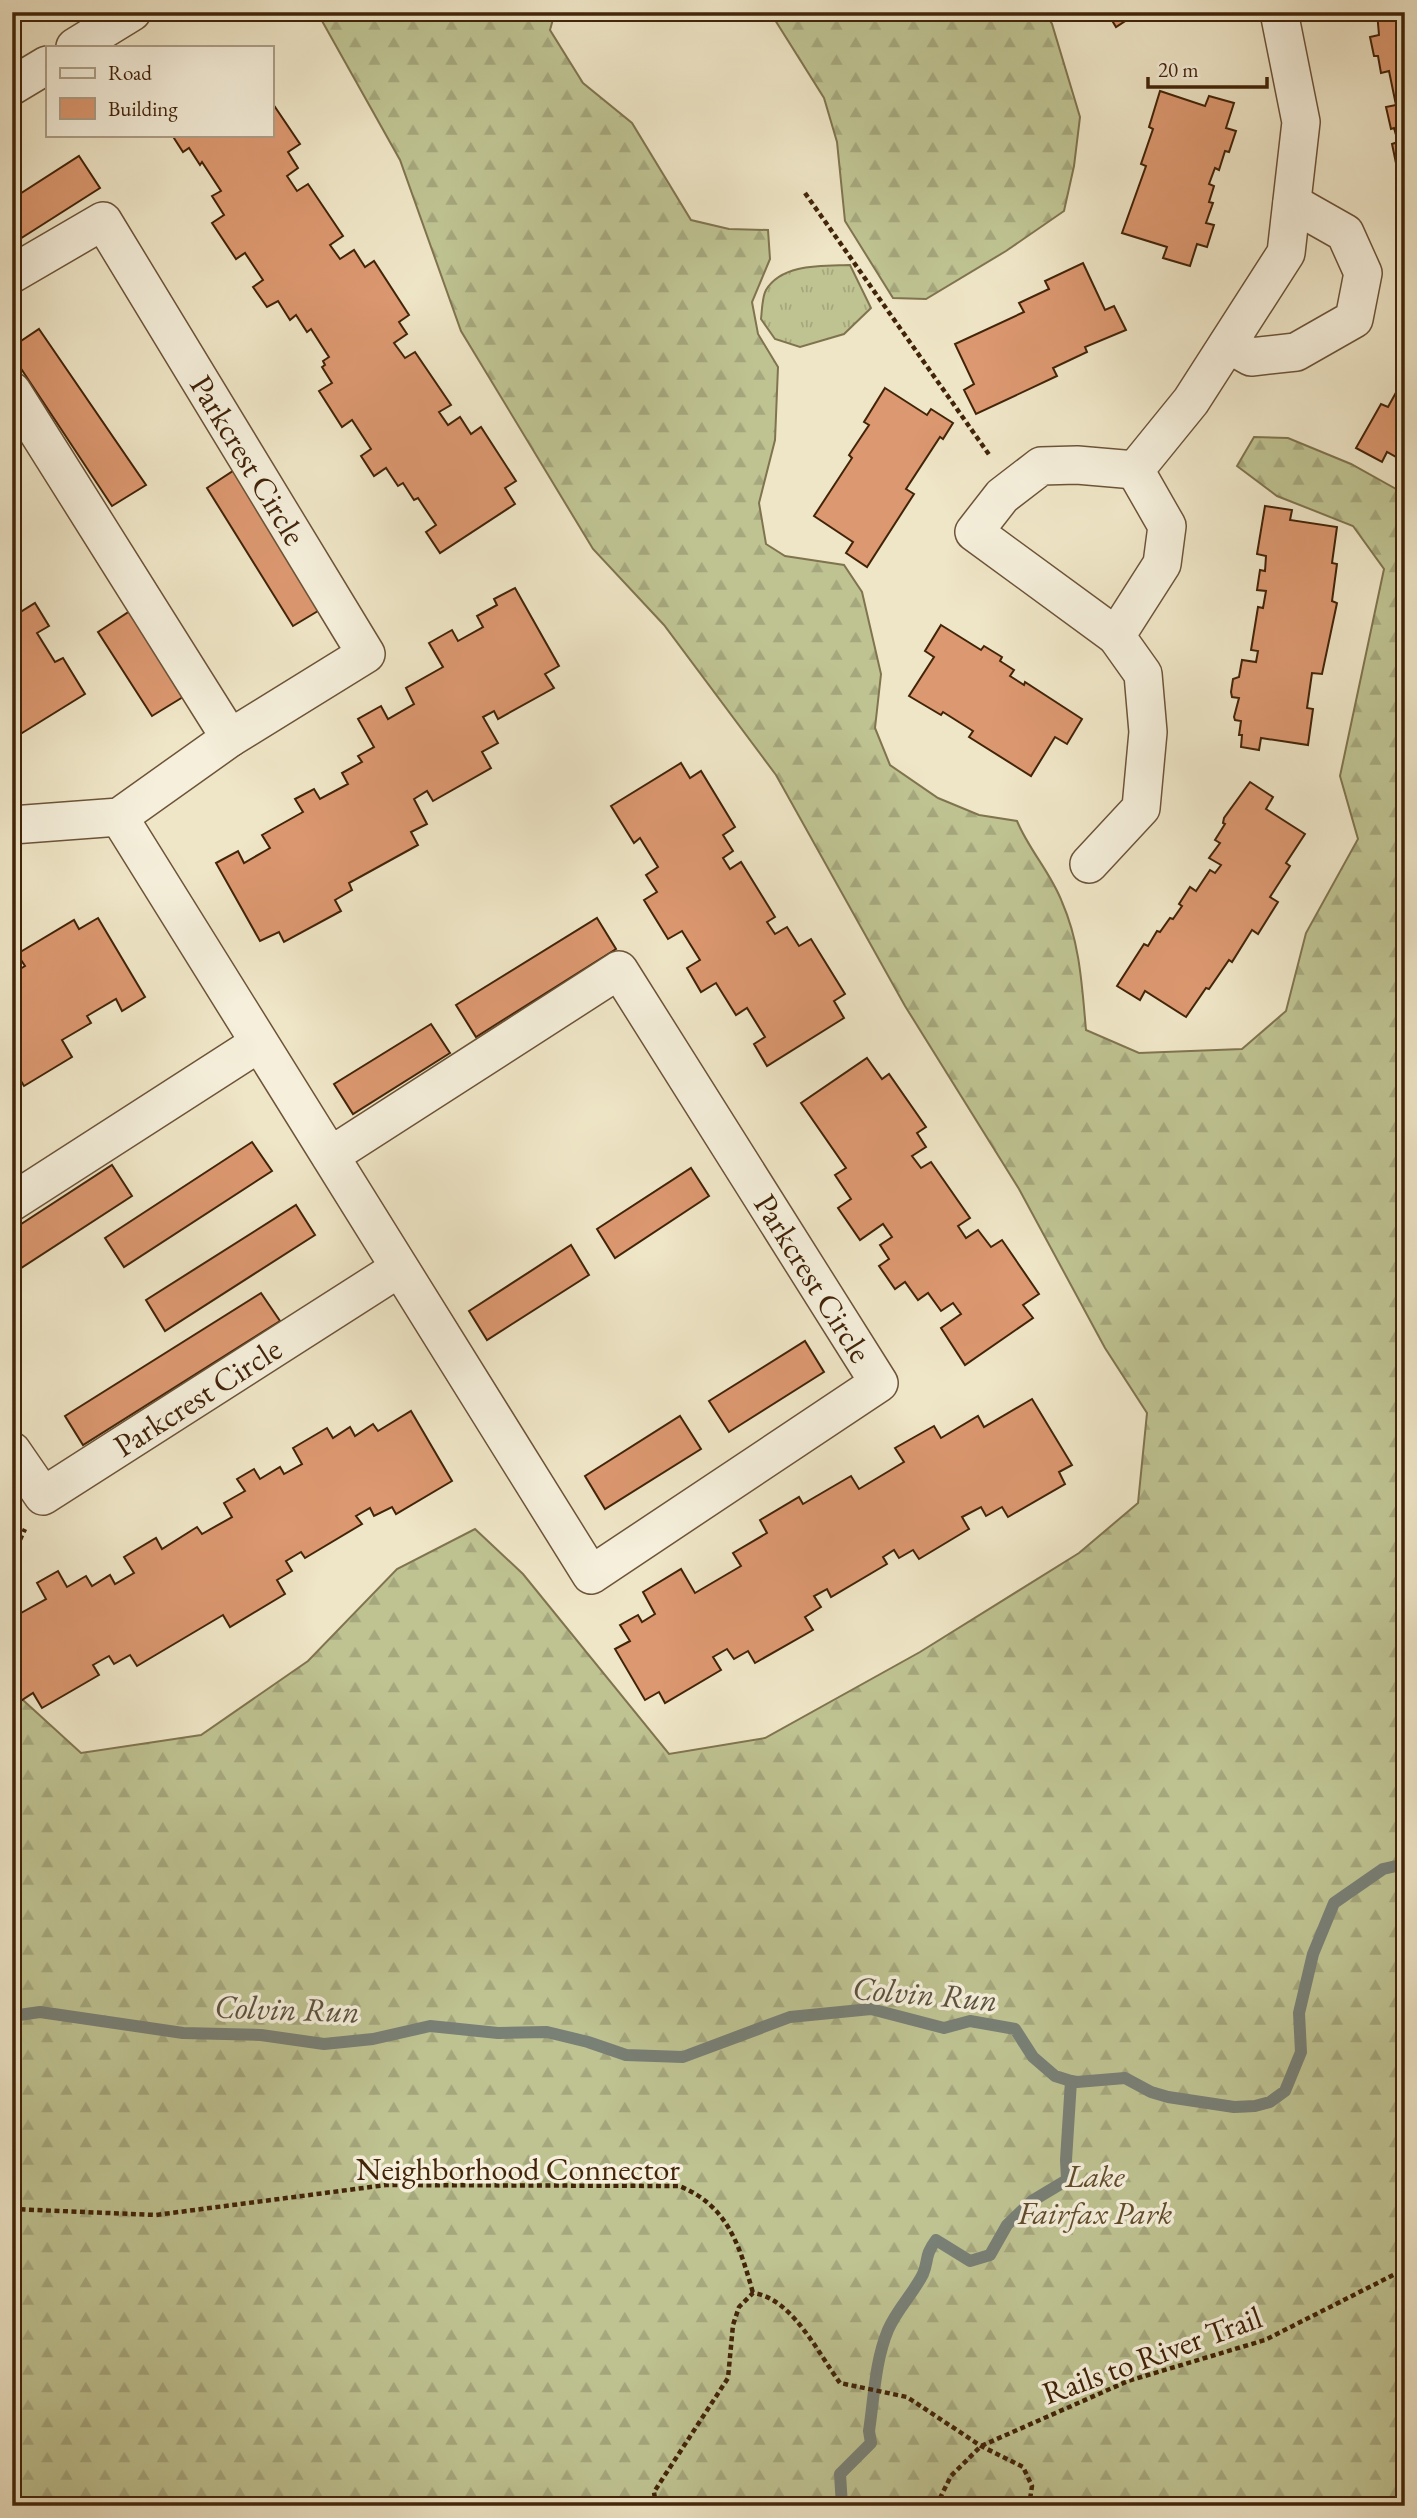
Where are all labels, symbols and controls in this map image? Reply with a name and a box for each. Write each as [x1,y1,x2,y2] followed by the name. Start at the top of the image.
[46,46,273,136] legend
[1148,46,1266,90] scale bar
[1158,56,1199,83] text: 20 m
[108,59,152,86] text: Road
[108,95,178,122] text: Building
[181,367,316,553] street label: Parkcrest Circle
[744,1186,882,1370] street label: Parkcrest Circle
[105,1328,290,1467] street label: Parkcrest Circle
[851,1966,999,2021] water label: Colvin Run
[214,1984,360,2033] water label: Colvin Run
[356,2148,680,2190] street label: Neighborhood Connector
[1017,2155,1173,2234] park label: Lake Fairfax Park
[1036,2296,1268,2414] street label: Rails to River Trail

